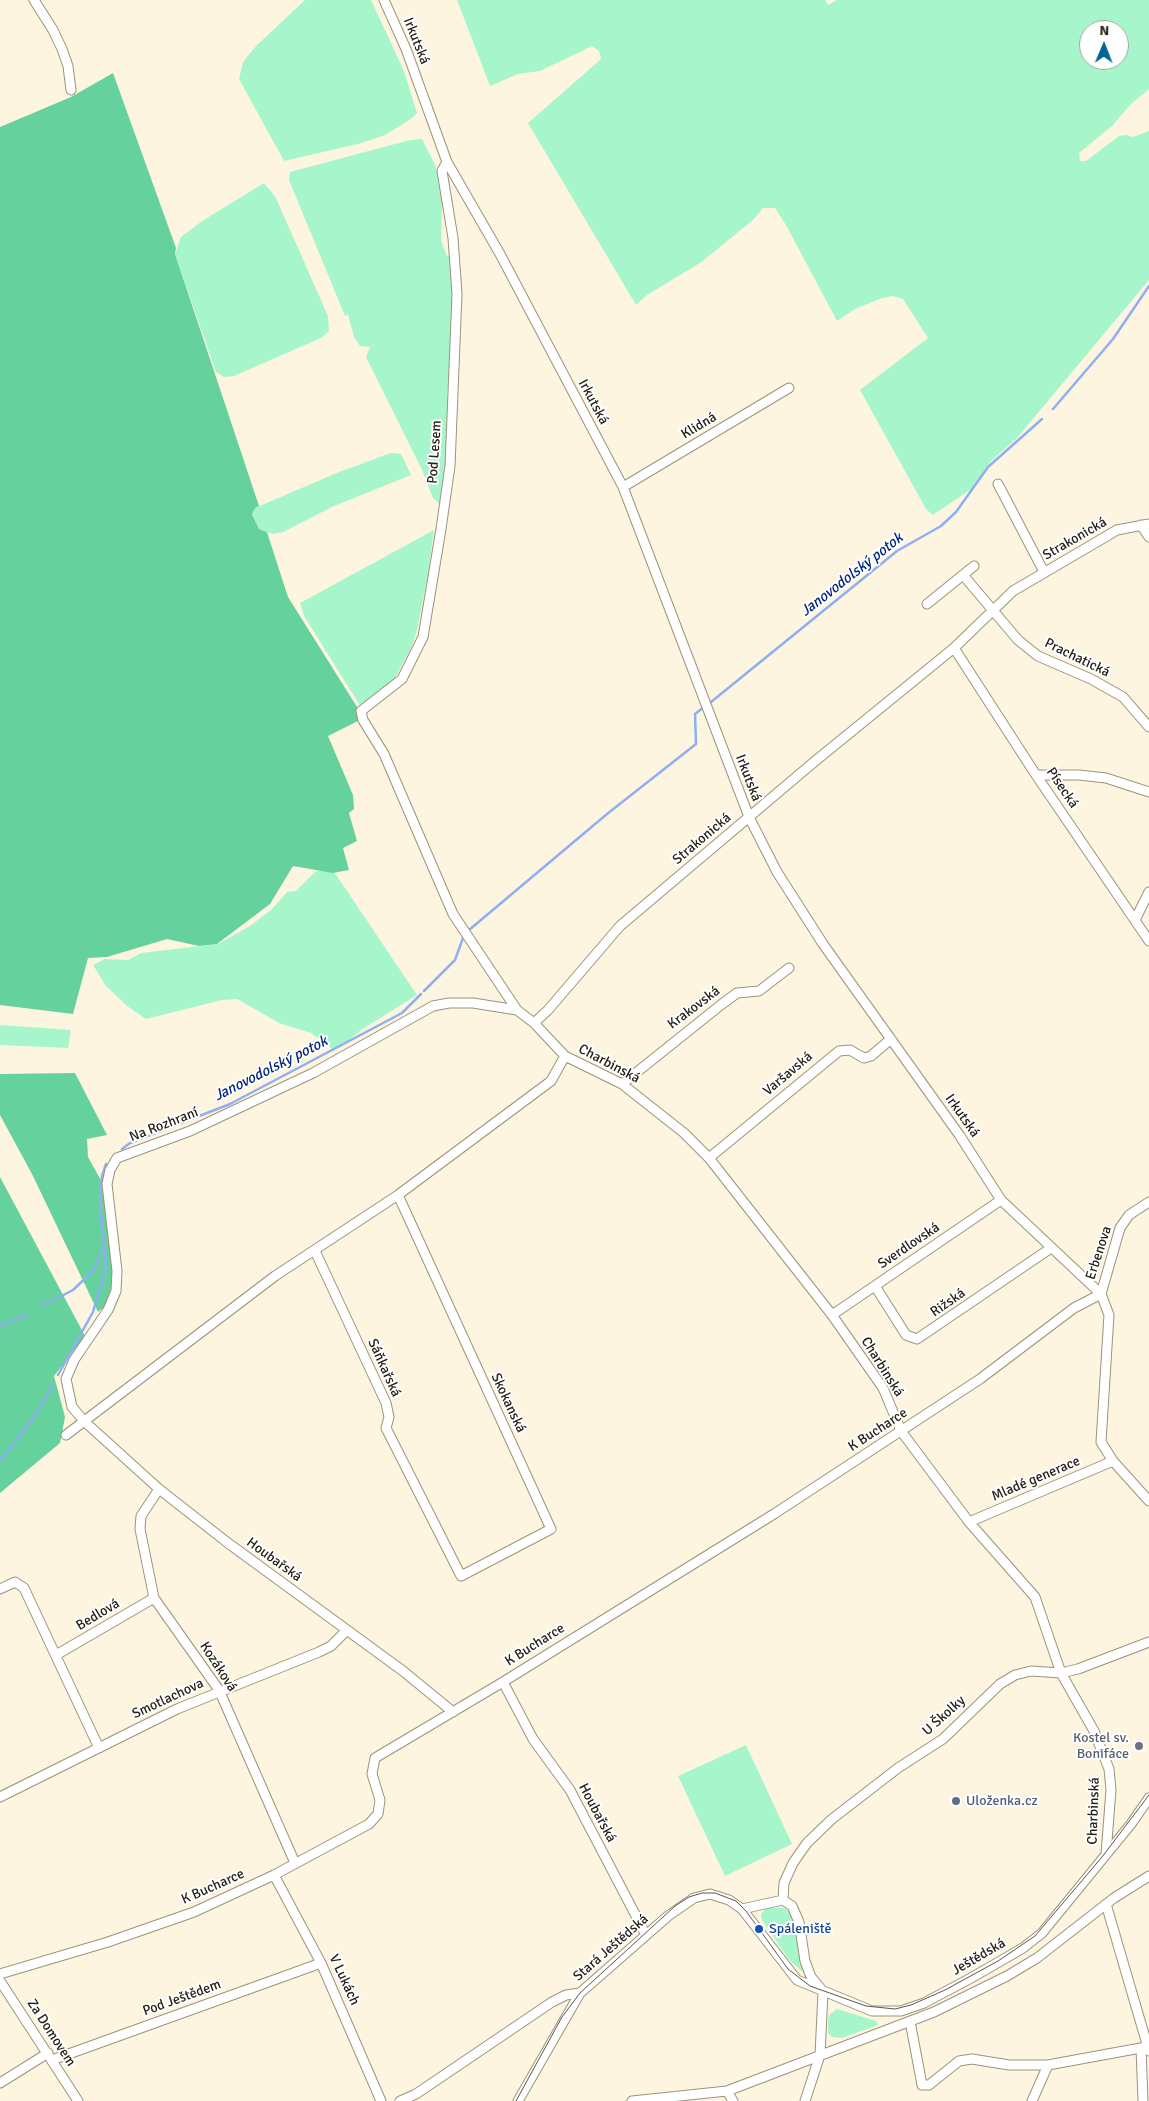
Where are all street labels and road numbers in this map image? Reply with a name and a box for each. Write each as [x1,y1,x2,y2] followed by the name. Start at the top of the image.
[399,15,433,67] street label: Irkutská
[574,376,612,428] street label: Irkutská
[678,409,720,443] street label: Klidná
[424,420,446,484] street label: Pod Lesem
[1040,514,1110,564] street label: Strakonická
[1042,635,1112,681] street label: Prachatická
[731,752,765,804] street label: Irkutská
[1042,764,1082,812] street label: Písecká
[669,810,735,868] street label: Strakonická
[665,983,723,1033] street label: Krakovská
[575,1041,643,1087] street label: Charbinská
[760,1048,816,1100] street label: Varšavská
[941,1091,983,1141] street label: Irkutská
[127,1104,201,1146] street label: Na Rozhraní
[875,1219,943,1273] street label: Sverdlovská
[1082,1224,1116,1282] street label: Erbenova
[927,1285,969,1321] street label: Rižská
[857,1334,907,1400] street label: Charbinská
[364,1336,404,1400] street label: Sáňkařská
[487,1371,529,1435] street label: Skokanská
[845,1405,911,1455] street label: K Bucharce
[989,1453,1083,1505] street label: Mladé generace
[243,1534,305,1586] street label: Houbařská
[73,1596,123,1634] street label: Bedlová
[502,1620,568,1670] street label: K Bucharce
[196,1639,240,1695] street label: Kozáková
[130,1675,206,1723] street label: Smotlachova
[919,1692,969,1740] street label: U Školky
[1084,1777,1104,1845] street label: Charbinská
[574,1781,620,1845] street label: Houbařská
[179,1866,247,1908] street label: K Bucharce
[570,1911,652,1985] street label: Stará Ještědská
[949,1935,1009,1979] street label: Ještědská
[325,1952,363,2008] street label: V Lukách
[141,1976,223,2020] street label: Pod Ještědem
[23,1996,79,2070] street label: Za Domovem

